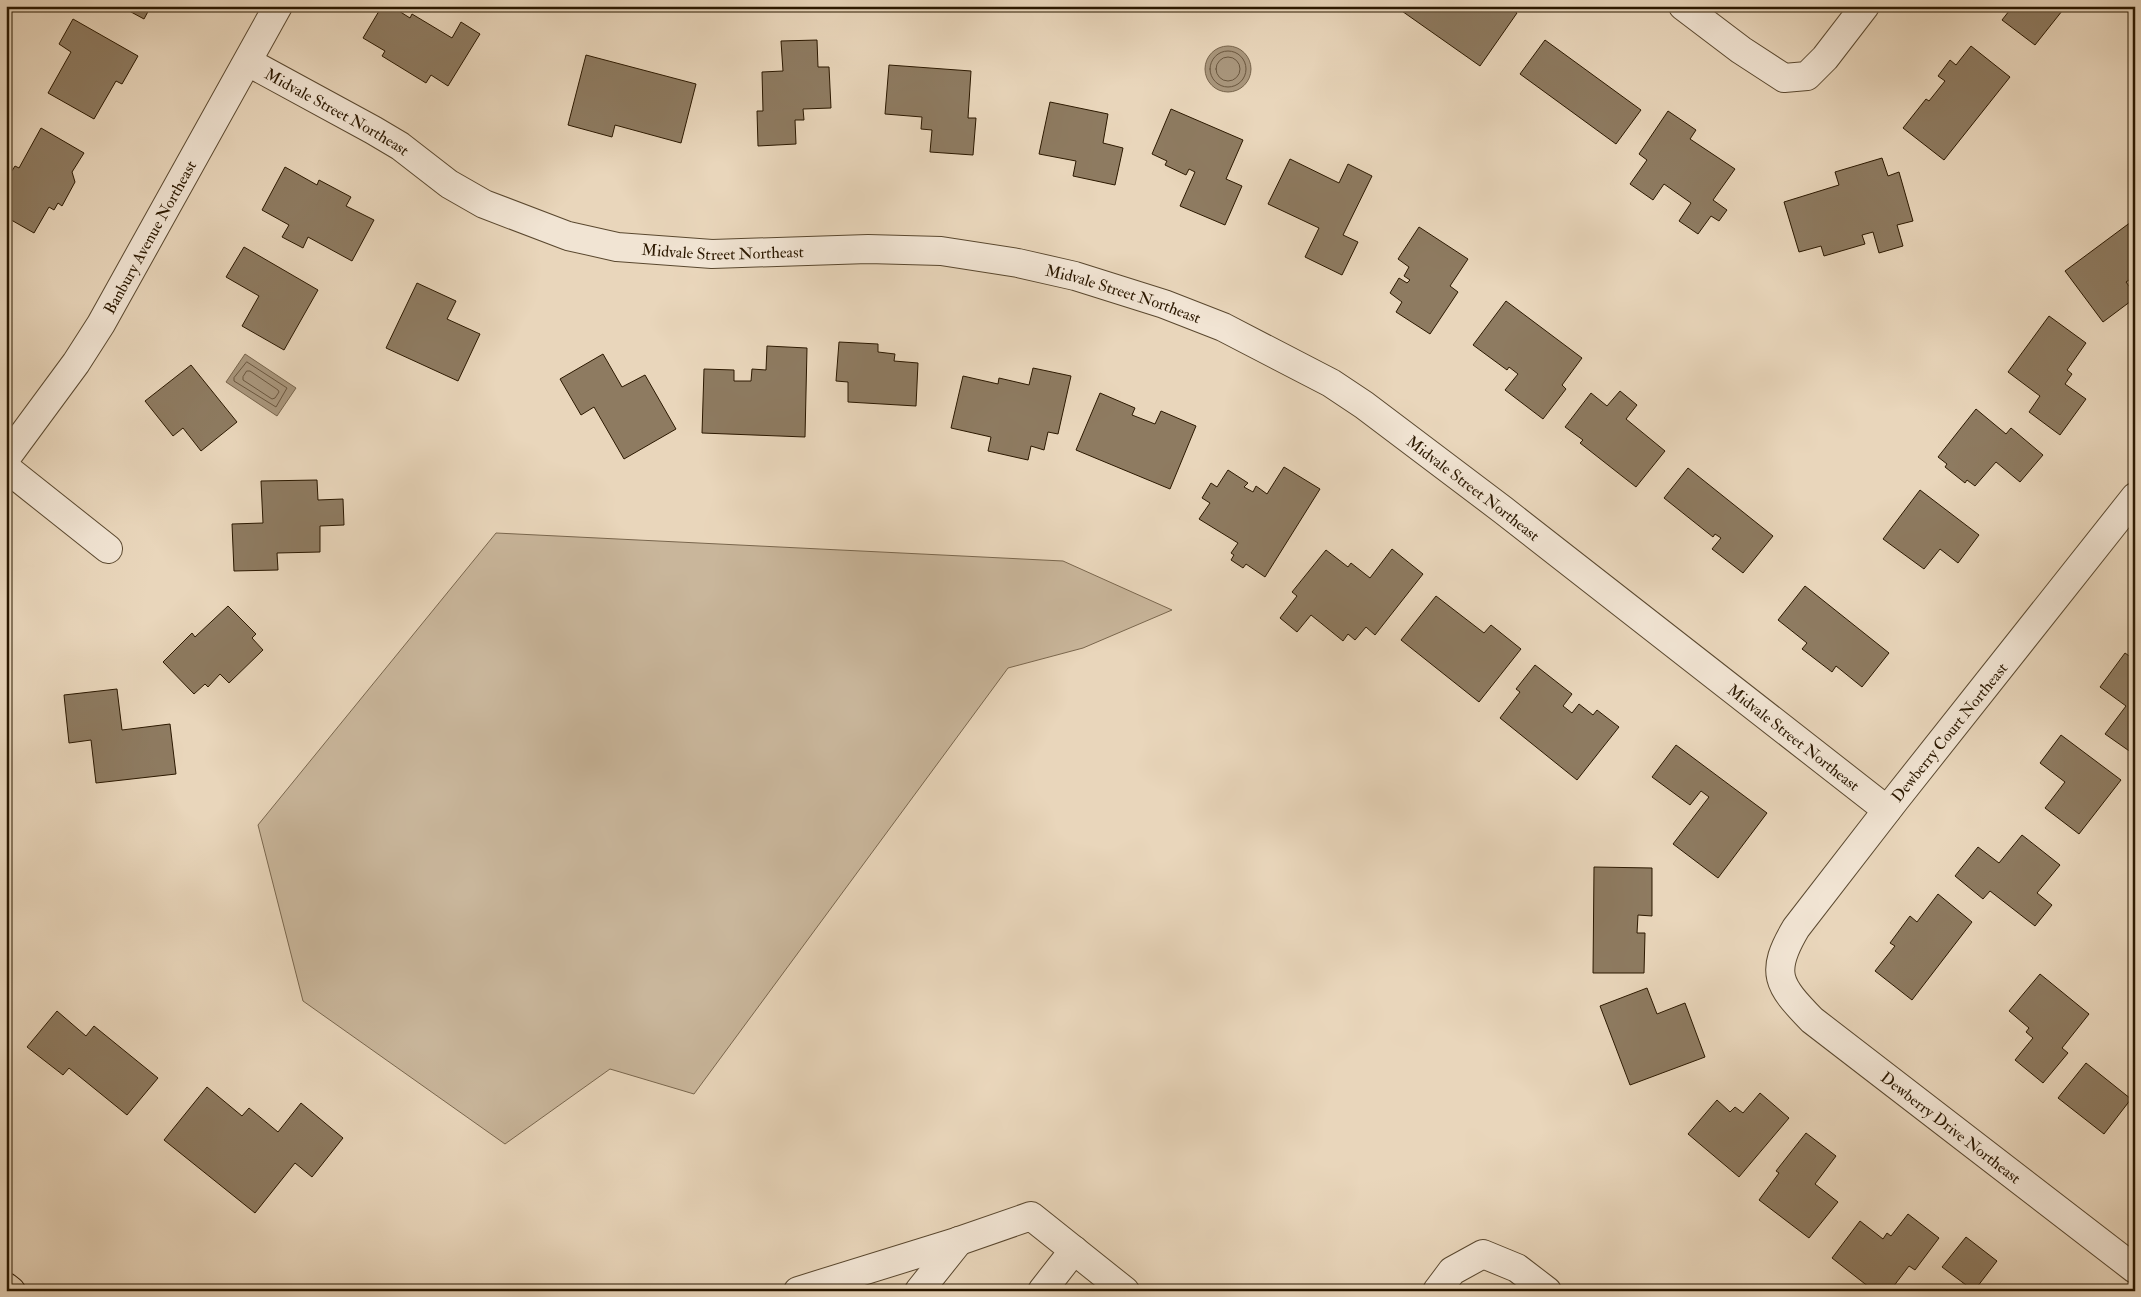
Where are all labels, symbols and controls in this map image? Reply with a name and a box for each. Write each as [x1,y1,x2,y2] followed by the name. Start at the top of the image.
[261,64,413,160] street label: Midvale Street Northeast
[100,157,201,318] street label: Banbury Avenue Northeast
[641,240,804,265] street label: Midvale Street Northeast
[1043,261,1204,328] street label: Midvale Street Northeast
[1402,432,1543,546] street label: Midvale Street Northeast
[1887,659,2012,806] street label: Dewberry Court Northeast
[1723,680,1863,796] street label: Midvale Street Northeast
[1876,1068,2025,1188] street label: Dewberry Drive Northeast

